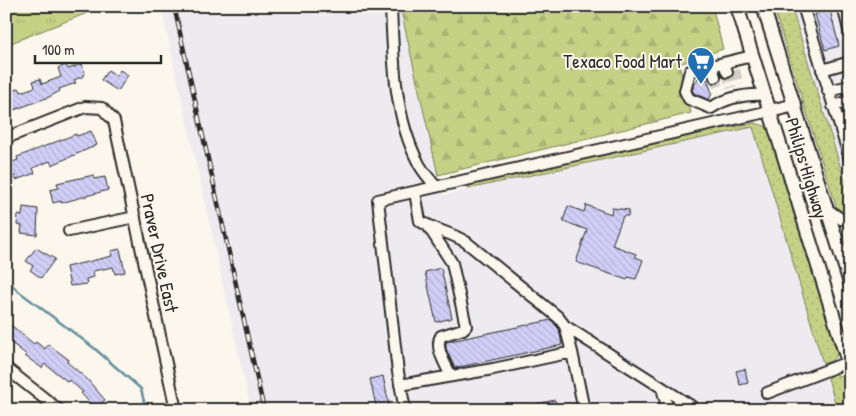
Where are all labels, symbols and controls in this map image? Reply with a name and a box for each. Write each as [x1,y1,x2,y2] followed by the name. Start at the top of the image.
[35,32,161,64] scale bar
[42,39,75,60] text: 100 m
[686,46,716,85] supermarket icon: Texaco Food Mart
[563,48,682,74] place label: Texaco Food Mart
[779,114,835,222] street label: Philips Highway
[135,191,185,315] street label: Praver Drive East

